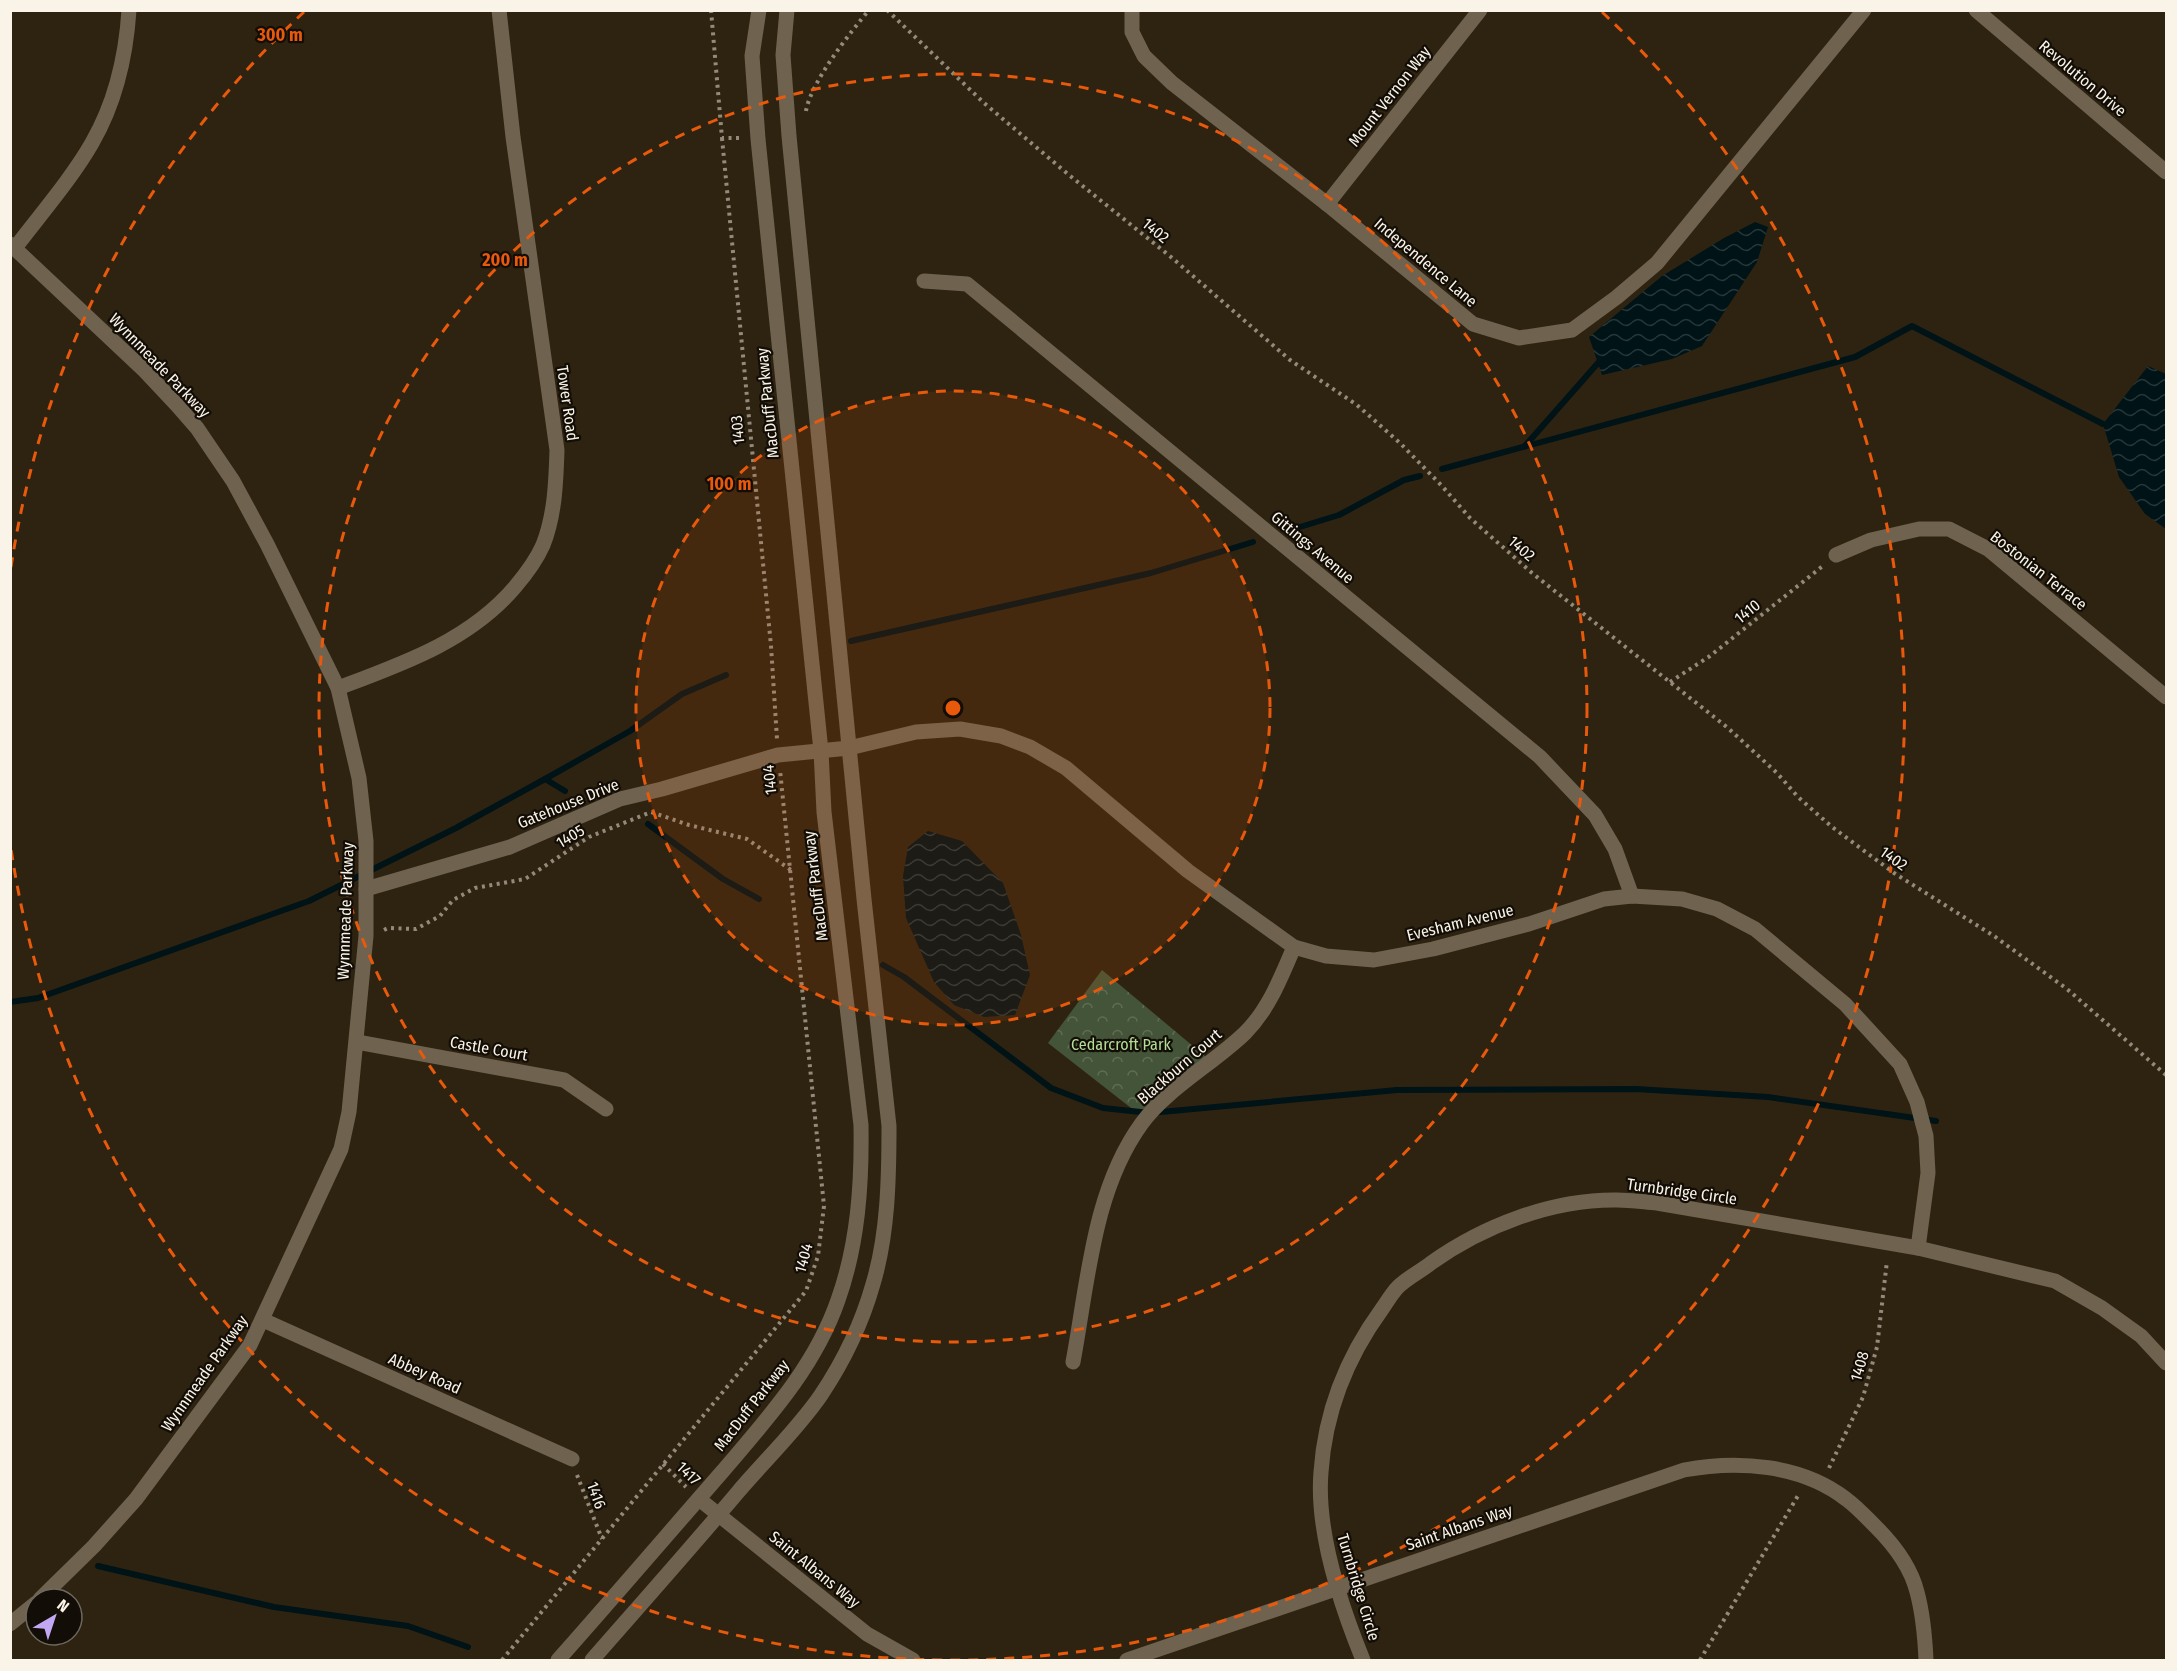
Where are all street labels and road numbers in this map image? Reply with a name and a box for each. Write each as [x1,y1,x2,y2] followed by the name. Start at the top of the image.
[2035,36,2130,120] street label: Revolution Drive
[1344,42,1435,150] street label: Mount Vernon Way
[1138,214,1173,247] street label: 1402
[1370,214,1481,311] street label: Independence Lane
[105,309,215,422] street label: Wynnmeade Parkway
[752,346,783,459] street label: MacDuff Parkway
[553,364,582,442] street label: Tower Road
[727,414,748,446] street label: 1403
[1267,507,1358,588] street label: Gittings Avenue
[1987,527,2091,614] street label: Bostonian Terrace
[1504,532,1539,565] street label: 1402
[1731,595,1764,627] street label: 1410
[758,764,781,796] street label: 1404
[515,774,622,832] street label: Gatehouse Drive
[553,821,588,852] street label: 1405
[799,829,832,942] street label: MacDuff Parkway
[334,841,357,980] street label: Wynnmeade Parkway
[1876,842,1911,875] street label: 1402
[1405,900,1516,945] street label: Evesham Avenue
[1133,1024,1226,1108] street label: Blackburn Court
[448,1032,530,1065] street label: Castle Court
[1626,1174,1738,1209] street label: Turnbridge Circle
[790,1241,817,1275] street label: 1404
[157,1311,252,1435] street label: Wynnmeade Parkway
[386,1349,464,1398] street label: Abbey Road
[1846,1349,1873,1383] street label: 1408
[710,1355,793,1455] street label: MacDuff Parkway
[673,1458,705,1490] street label: 1417
[583,1479,610,1511] street label: 1416
[1403,1500,1516,1555] street label: Saint Albans Way
[765,1527,865,1612] street label: Saint Albans Way
[1333,1531,1384,1643] street label: Turnbridge Circle

